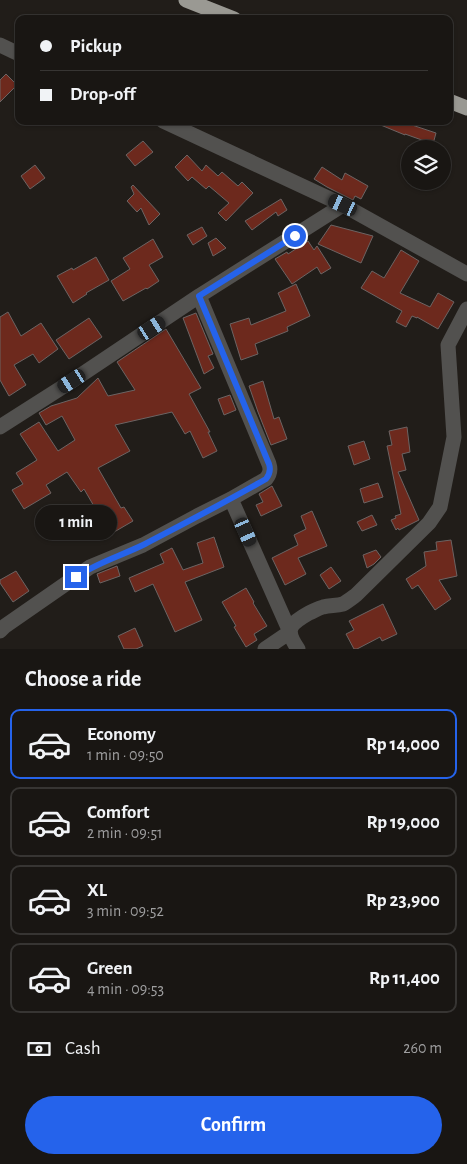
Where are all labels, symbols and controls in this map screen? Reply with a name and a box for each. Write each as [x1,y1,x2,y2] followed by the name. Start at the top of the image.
[70,37,122,56] text: Pickup
[70,85,135,104] text: Drop-off
[401,140,451,190] map controls
[401,140,451,190] button: layers
[326,192,359,218] car
[284,225,306,247] route start
[135,314,168,342] car
[55,367,88,395] car
[35,504,117,540] callout: 1 min
[59,514,93,530] text: 1 min
[233,515,258,549] car
[65,566,87,588] route end
[25,668,141,690] text: Choose a ride
[27,722,72,767] icon: car
[87,725,156,744] text: Economy
[366,735,440,754] text: Rp 14,000
[87,747,164,763] text: 1 min · 09:50
[27,800,72,845] icon: car
[87,803,149,822] text: Comfort
[366,813,440,832] text: Rp 19,000
[87,825,163,841] text: 2 min · 09:51
[27,878,72,923] icon: car
[87,881,107,900] text: XL
[366,891,440,910] text: Rp 23,900
[87,903,164,919] text: 3 min · 09:52
[27,956,72,1001] icon: car
[87,959,133,978] text: Green
[369,969,440,988] text: Rp 11,400
[87,981,164,997] text: 4 min · 09:53
[25,1035,53,1063] icon: cash
[65,1039,101,1058] text: Cash
[403,1040,442,1056] text: 260 m
[25,1096,442,1154] button: Confirm

